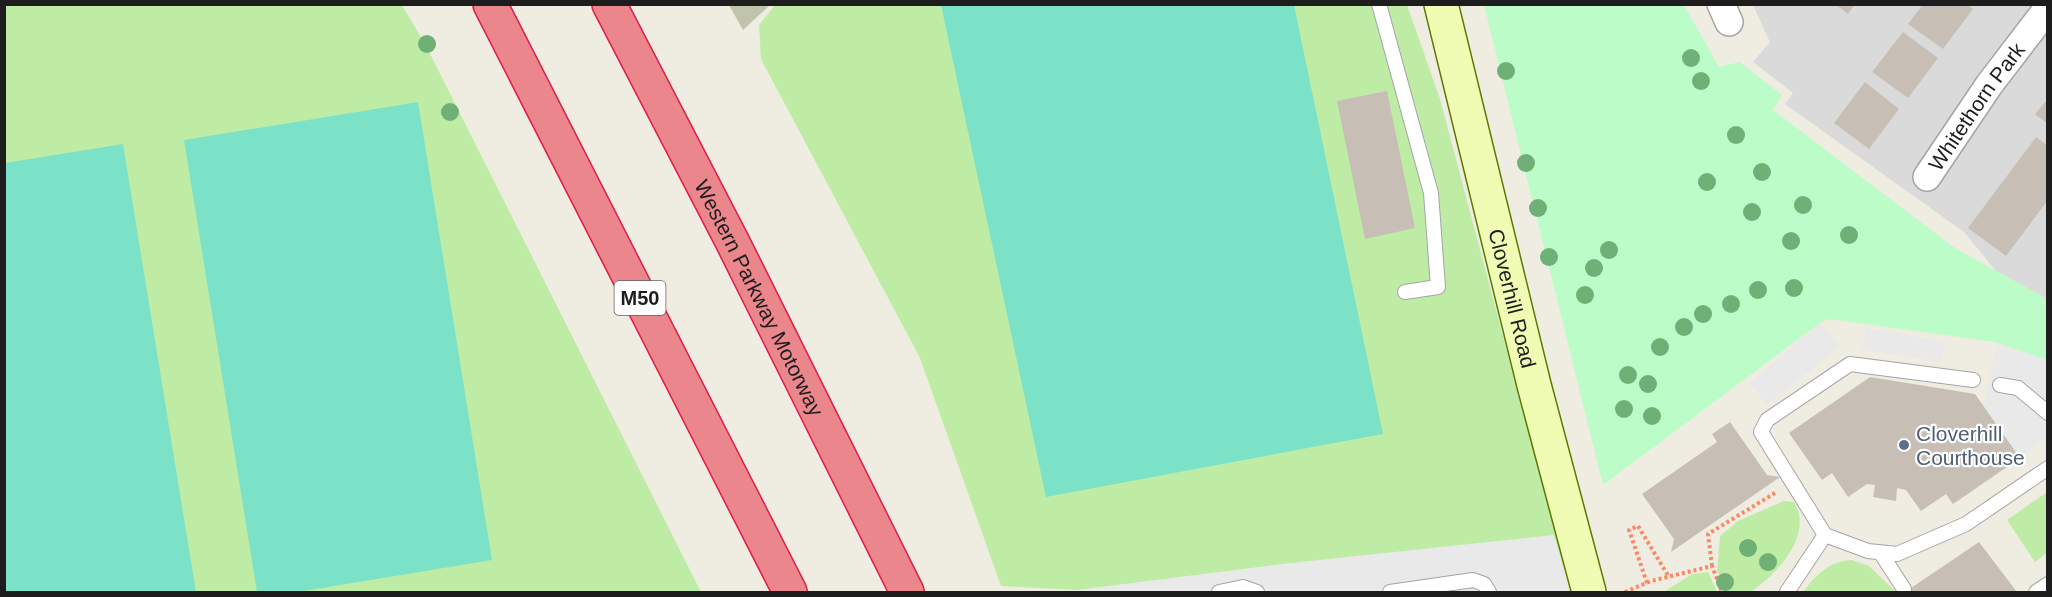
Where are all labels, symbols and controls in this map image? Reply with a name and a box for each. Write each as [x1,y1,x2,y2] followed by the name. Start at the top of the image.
[1923,38,2029,175] street label: Whitethorn Park
[691,176,829,420] street label: Western Parkway Motorway
[1485,226,1541,370] street label: Cloverhill Road
[614,281,666,315] road number: M50
[1916,422,2025,469] place label: Cloverhill Courthouse
[1897,438,1911,452] marker: Cloverhill Courthouse

